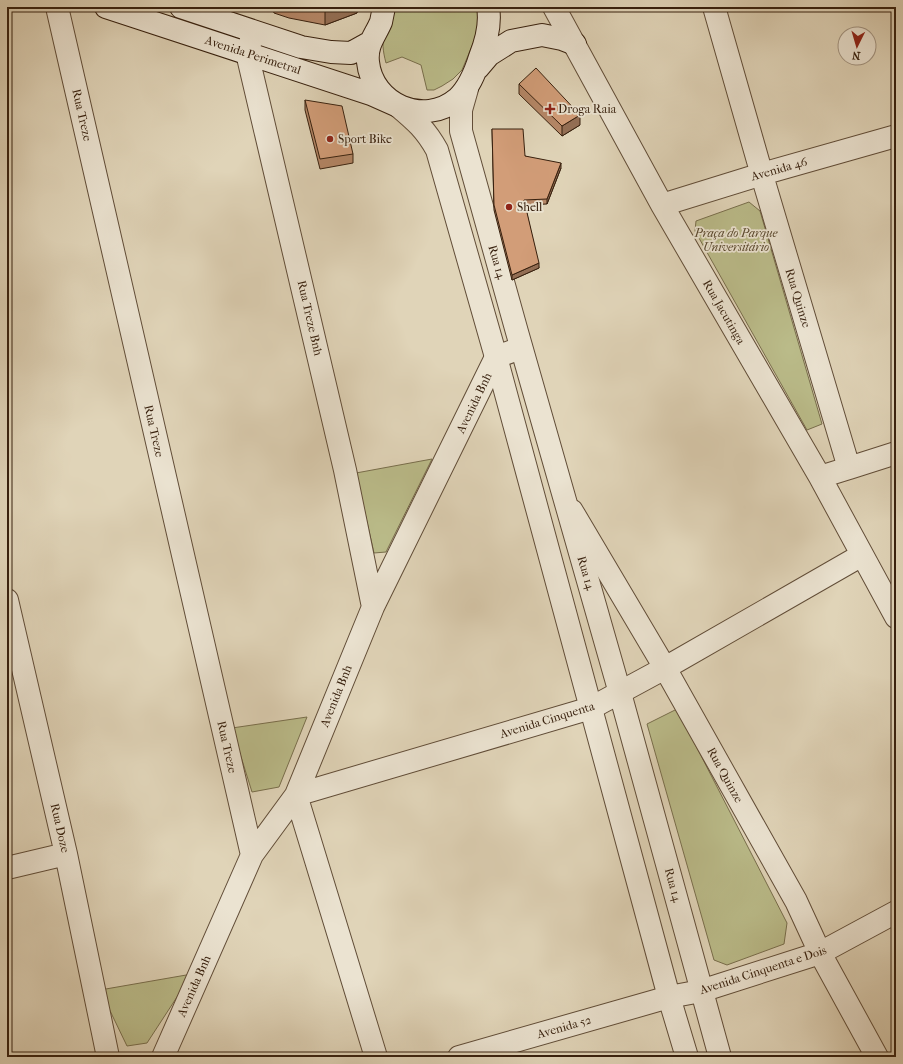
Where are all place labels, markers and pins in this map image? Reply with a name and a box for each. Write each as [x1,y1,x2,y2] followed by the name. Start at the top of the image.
[558,102,617,116] place label: Droga Raia
[545,104,555,114] marker: Droga Raia
[338,132,392,146] place label: Sport Bike
[325,134,335,144] marker: Sport Bike
[517,200,543,214] place label: Shell
[504,202,514,212] marker: Shell

